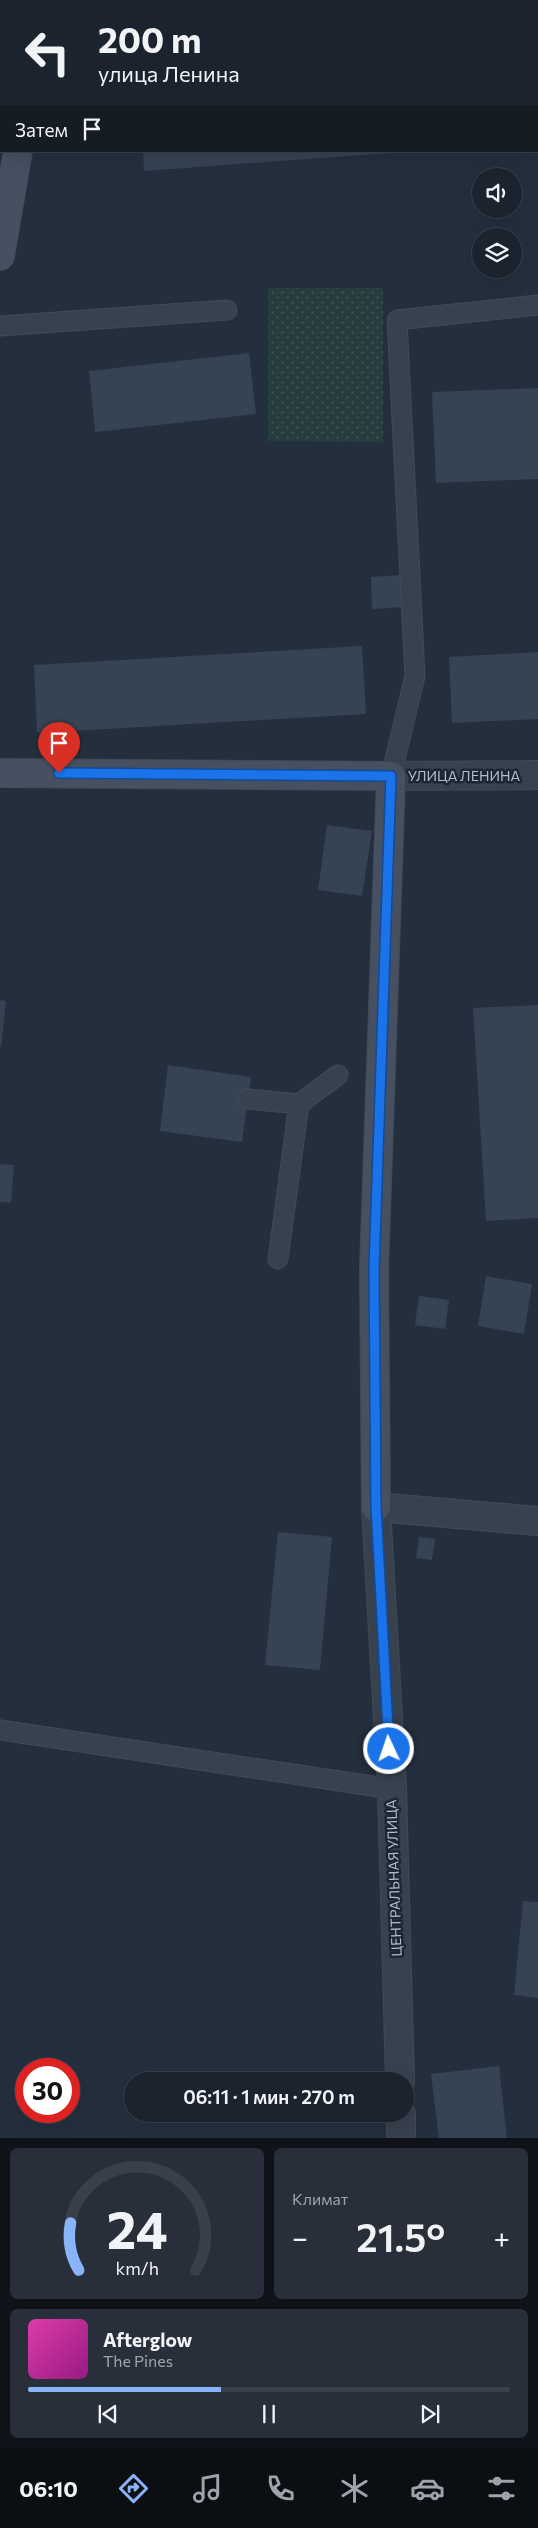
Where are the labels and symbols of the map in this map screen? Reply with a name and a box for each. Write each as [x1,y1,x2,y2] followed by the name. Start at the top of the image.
[38,722,80,773] pin
[408,767,520,784] street label: УЛИЦА ЛЕНИНА
[362,1722,414,1774] position arrow
[382,1799,405,1957] street label: ЦЕНТРАЛЬНАЯ УЛИЦА
[15,2058,80,2123] speed limit sign: 30

